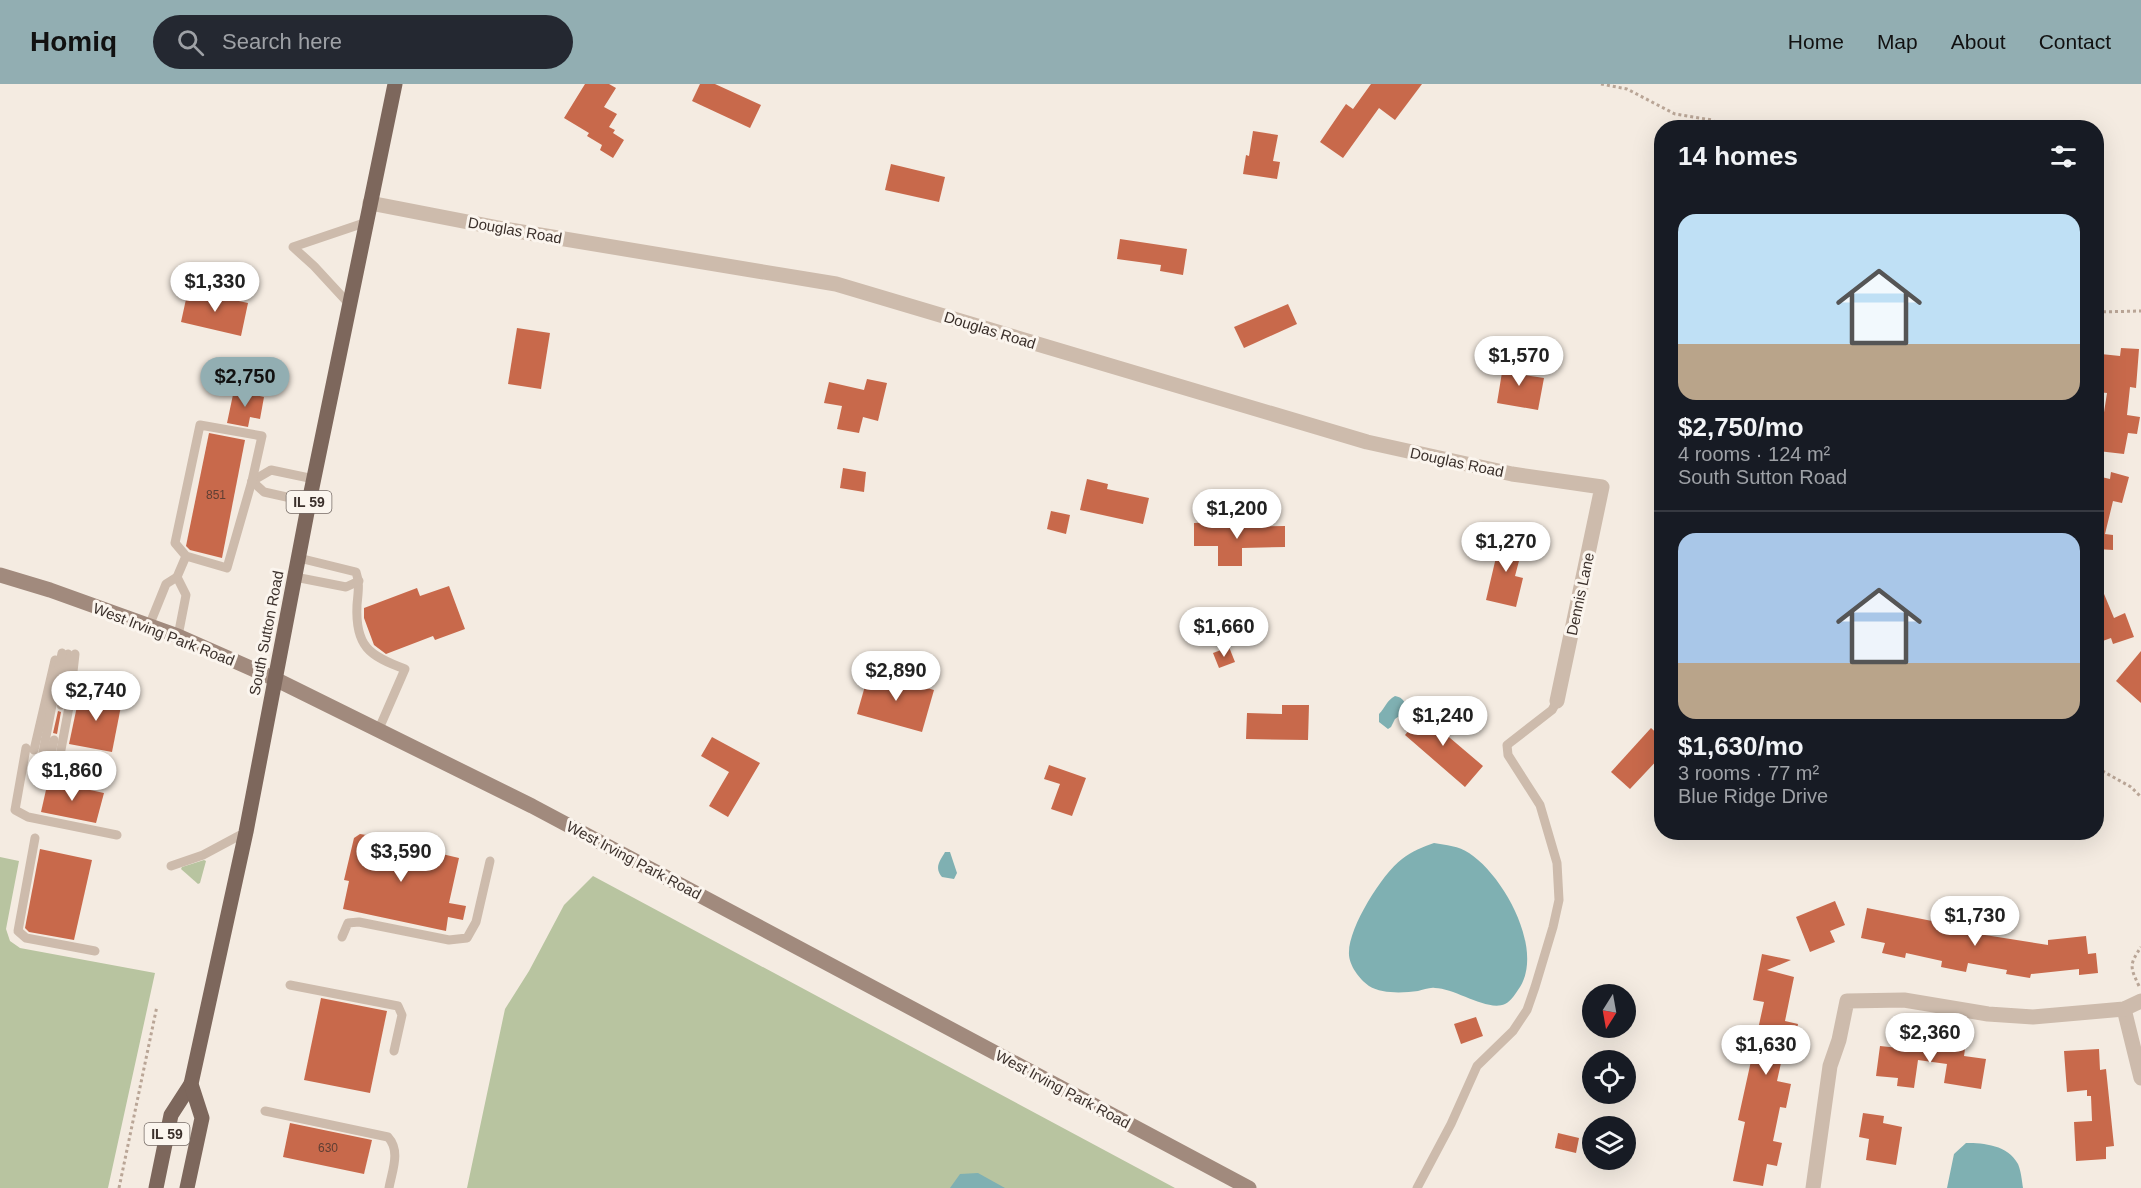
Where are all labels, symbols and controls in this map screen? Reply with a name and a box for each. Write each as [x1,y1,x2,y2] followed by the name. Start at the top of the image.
[153,15,573,69] search box
[30,26,117,57] text: Homiq
[174,26,207,59] icon: search
[222,29,342,54] text: Search here
[1788,30,1844,53] text: Home
[1877,30,1918,53] text: Map
[1951,30,2006,53] text: About
[2039,30,2111,53] text: Contact
[2047,140,2080,173] icon: filters
[1678,141,1798,171] text: 14 homes
[467,213,563,247] street label: Douglas Road
[1825,253,1933,361] icon: home
[166,262,264,313] pin: $1,330
[184,270,246,292] text: $1,330
[942,308,1038,352] street label: Douglas Road
[1470,336,1568,387] pin: $1,570
[1488,344,1550,366] text: $1,570
[196,357,294,408] pin: $2,750
[214,365,276,387] text: $2,750
[1678,412,1804,442] text: $2,750/mo
[1678,443,1830,465] text: 4 rooms · 124 m²
[1409,444,1505,480] street label: Douglas Road
[1678,466,1847,488] text: South Sutton Road
[206,488,226,502] house number: 851
[1188,489,1286,540] pin: $1,200
[286,491,332,513] road number: IL 59
[1206,497,1268,519] text: $1,200
[1457,522,1555,573] pin: $1,270
[1475,530,1537,552] text: $1,270
[1563,551,1597,637] street label: Dennis Lane
[246,569,286,697] street label: South Sutton Road
[1825,572,1933,680] icon: home
[91,599,237,669] street label: West Irving Park Road
[1175,607,1273,658] pin: $1,660
[1193,615,1255,637] text: $1,660
[847,651,945,702] pin: $2,890
[865,659,927,681] text: $2,890
[47,671,145,722] pin: $2,740
[65,679,127,701] text: $2,740
[1394,696,1492,747] pin: $1,240
[1412,704,1474,726] text: $1,240
[1678,731,1804,761] text: $1,630/mo
[23,751,121,802] pin: $1,860
[41,759,103,781] text: $1,860
[1678,762,1819,784] text: 3 rooms · 77 m²
[1678,785,1828,807] text: Blue Ridge Drive
[564,817,704,903] street label: West Irving Park Road
[352,832,450,883] pin: $3,590
[370,840,432,862] text: $3,590
[1926,896,2024,947] pin: $1,730
[1944,904,2006,926] text: $1,730
[1582,984,1636,1038] north arrow
[1582,984,1636,1170] map controls
[1881,1013,1979,1064] pin: $2,360
[1899,1021,1961,1043] text: $2,360
[1717,1025,1815,1076] pin: $1,630
[1735,1033,1797,1055] text: $1,630
[993,1046,1133,1132] street label: West Irving Park Road
[1582,1050,1636,1104] button: locate
[1582,1116,1636,1170] button: layers
[144,1123,190,1145] road number: IL 59
[318,1141,338,1155] house number: 630

